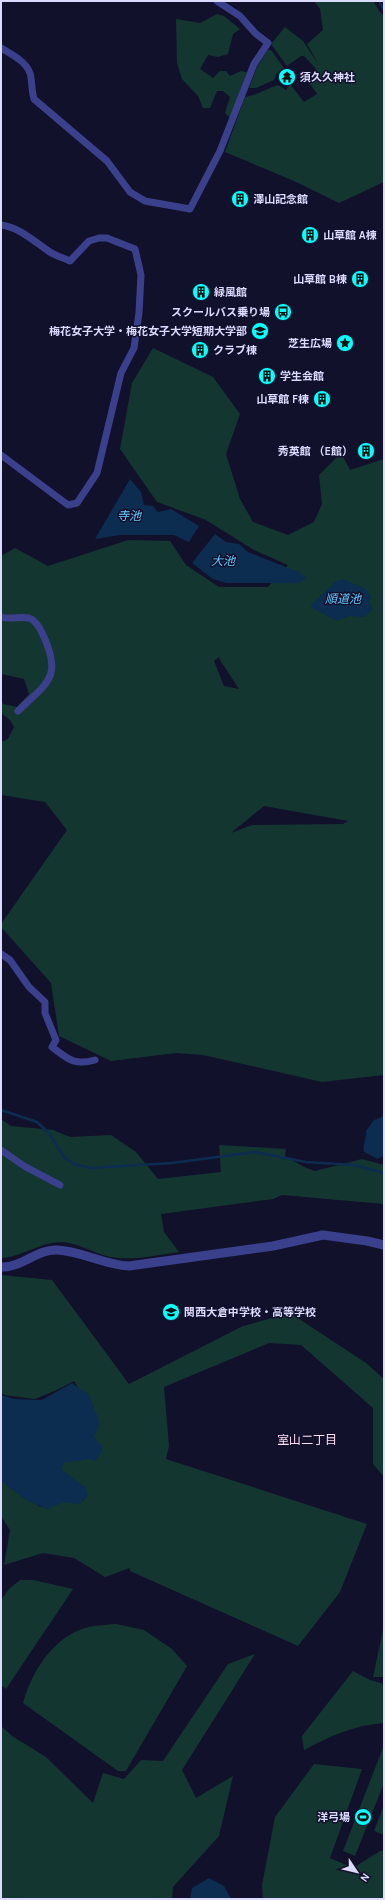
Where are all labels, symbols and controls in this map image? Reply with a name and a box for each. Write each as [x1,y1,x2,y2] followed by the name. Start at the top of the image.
[277,67,297,87] temple icon: 須久久神社
[300,71,355,84] place label: 須久久神社
[230,189,250,209] building icon: 澤山記念館
[253,193,308,206] place label: 澤山記念館
[300,225,320,245] building icon: 山草館 A棟
[323,229,377,242] place label: 山草館 A棟
[350,269,370,289] building icon: 山草館 B棟
[293,273,347,286] place label: 山草館 B棟
[191,282,211,302] building icon: 緑風館
[214,286,247,299] place label: 緑風館
[273,302,293,322] bus stop icon: スクールバス乗り場
[171,306,270,319] place label: スクールバス乗り場
[250,321,270,341] school or university icon: 梅花女子大学・梅花女子大学短期大学部
[49,325,247,338] place label: 梅花女子大学・梅花女子大学短期大学部
[335,333,355,353] place icon: 芝生広場
[288,337,332,350] place label: 芝生広場
[190,340,210,360] building icon: クラブ棟
[213,344,257,357] place label: クラブ棟
[257,366,277,386] building icon: 学生会館
[280,370,324,383] place label: 学生会館
[312,389,332,409] building icon: 山草館 F棟
[256,393,309,406] place label: 山草館 F棟
[356,441,376,461] building icon: 秀英館 （E館）
[278,445,353,458] place label: 秀英館 （E館）
[117,509,142,523] water label: 寺池
[211,554,236,568] water label: 大池
[325,592,362,606] water label: 順道池
[161,1302,181,1322] school or university icon: 関西大倉中学校・高等学校
[184,1306,316,1319] place label: 関西大倉中学校・高等学校
[277,1433,337,1447] district label: 室山二丁目
[353,1807,373,1827] sports icon: 洋弓場
[317,1811,350,1824] place label: 洋弓場
[337,1852,377,1892] north arrow
[357,1870,372,1884] text: N

